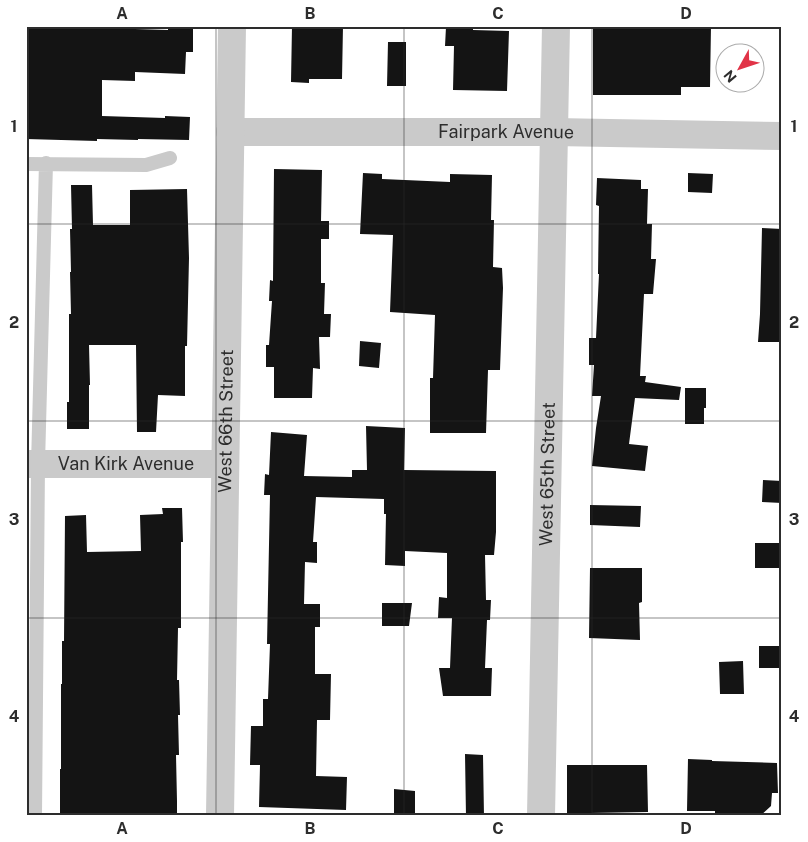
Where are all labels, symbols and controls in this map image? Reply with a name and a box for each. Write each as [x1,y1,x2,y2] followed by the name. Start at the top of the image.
[116,4,128,23] text: A
[305,4,316,23] text: B
[492,4,504,23] text: C
[680,4,692,23] text: D
[716,42,766,92] north arrow
[720,67,740,86] text: N
[11,117,17,136] text: 1
[791,117,797,136] text: 1
[438,121,574,142] street label: Fairpark Avenue
[9,313,19,332] text: 2
[789,313,799,332] text: 2
[214,349,237,493] street label: West 66th Street
[535,402,559,546] street label: West 65th Street
[58,453,194,474] street label: Van Kirk Avenue
[9,510,19,529] text: 3
[789,510,799,529] text: 3
[9,707,20,726] text: 4
[789,707,800,726] text: 4
[116,819,128,838] text: A
[305,819,316,838] text: B
[492,819,504,838] text: C
[680,819,692,838] text: D

